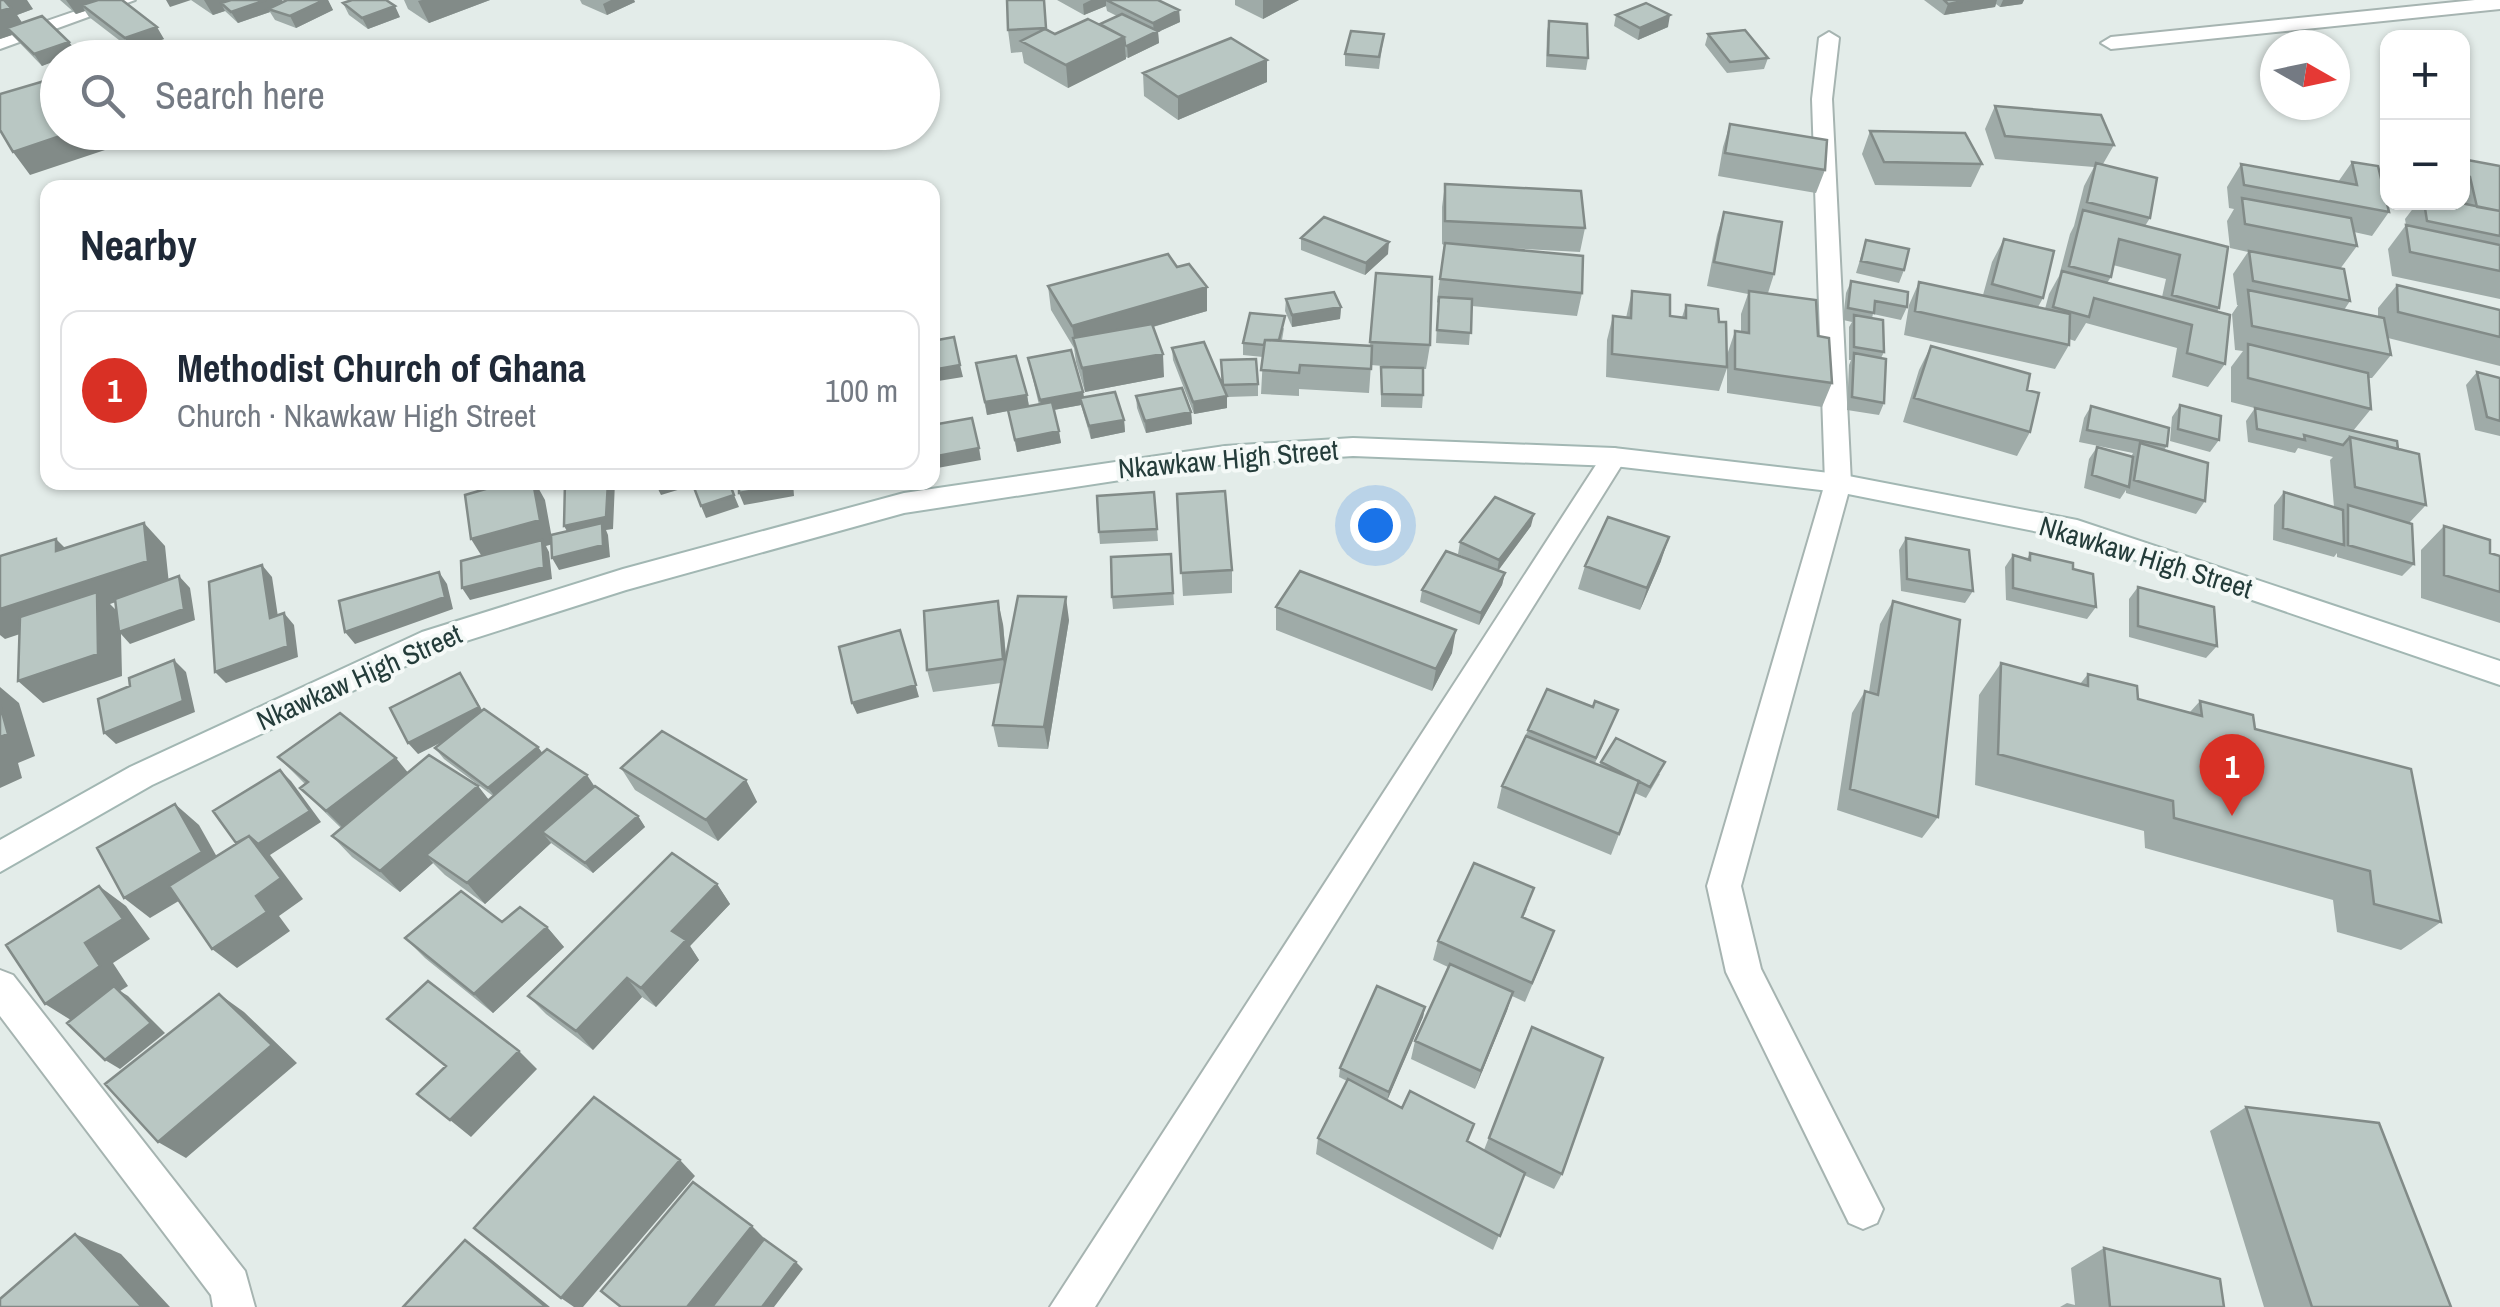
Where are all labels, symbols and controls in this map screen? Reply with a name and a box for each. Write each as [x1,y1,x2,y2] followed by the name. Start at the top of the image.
[2260,30,2350,120] north arrow
[2380,30,2470,210] map controls
[2380,30,2470,120] button: +
[40,40,940,150] search box
[75,68,130,123] icon: search
[155,70,325,121] text: Search here
[2380,120,2470,210] button: −
[80,217,197,273] text: Nearby
[177,343,586,394] text: Methodist Church of Ghana
[107,369,122,412] text: 1
[825,369,898,412] text: 100 m
[177,394,536,437] text: Church · Nkawkaw High Street
[1116,430,1340,488] street label: Nkawkaw High Street
[1350,500,1401,551] your location
[2035,507,2257,607] street label: Nkawkaw High Street
[250,615,468,739] street label: Nkawkaw High Street
[2200,734,2264,816] pin: 1

